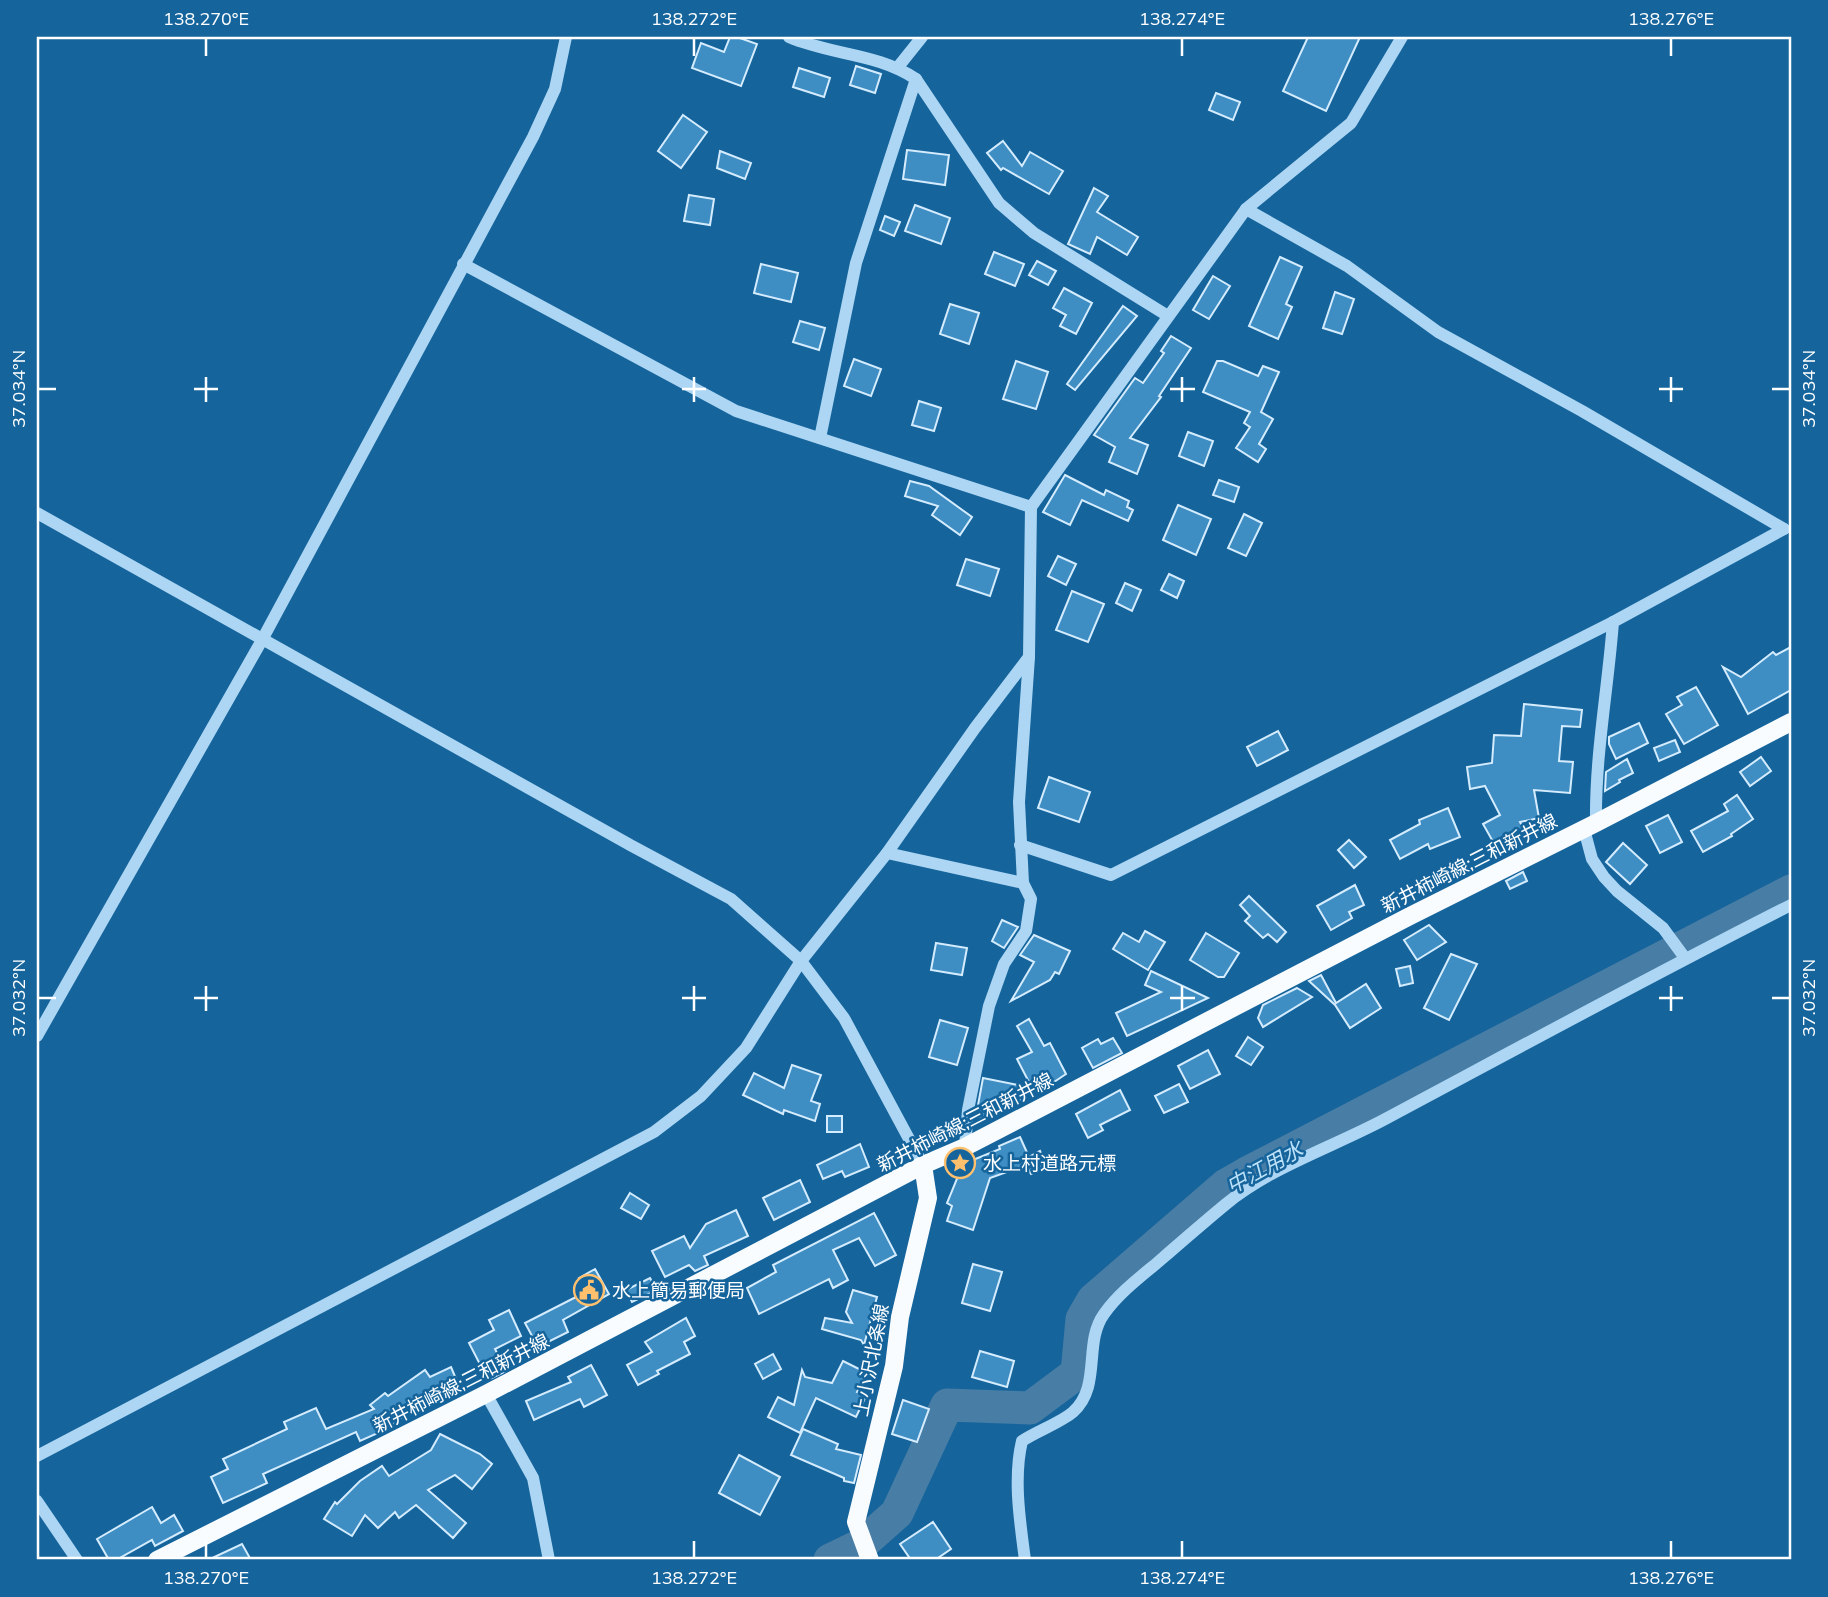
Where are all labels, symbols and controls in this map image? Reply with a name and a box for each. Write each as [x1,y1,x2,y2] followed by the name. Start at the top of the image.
[163,7,249,30] text: 138.270°E
[651,7,737,30] text: 138.272°E
[1139,7,1225,30] text: 138.274°E
[1628,7,1714,30] text: 138.276°E
[7,350,30,428] text: 37.034°N
[1797,350,1820,428] text: 37.034°N
[1377,808,1561,918] street label: 新井柿崎線;三和新井線
[7,959,30,1037] text: 37.032°N
[1797,959,1820,1037] text: 37.032°N
[873,1067,1057,1177] street label: 新井柿崎線;三和新井線
[1221,1134,1309,1199] water label: 中江用水
[943,1146,977,1180] place icon: 水上村道路元標
[983,1151,1116,1175] place label: 水上村道路元標
[572,1273,606,1307] public building icon: 水上簡易郵便局
[612,1278,745,1302] place label: 水上簡易郵便局
[848,1302,894,1418] street label: 上小沢北条線
[369,1328,553,1438] street label: 新井柿崎線;三和新井線
[163,1566,249,1589] text: 138.270°E
[651,1566,737,1589] text: 138.272°E
[1139,1566,1225,1589] text: 138.274°E
[1628,1566,1714,1589] text: 138.276°E

